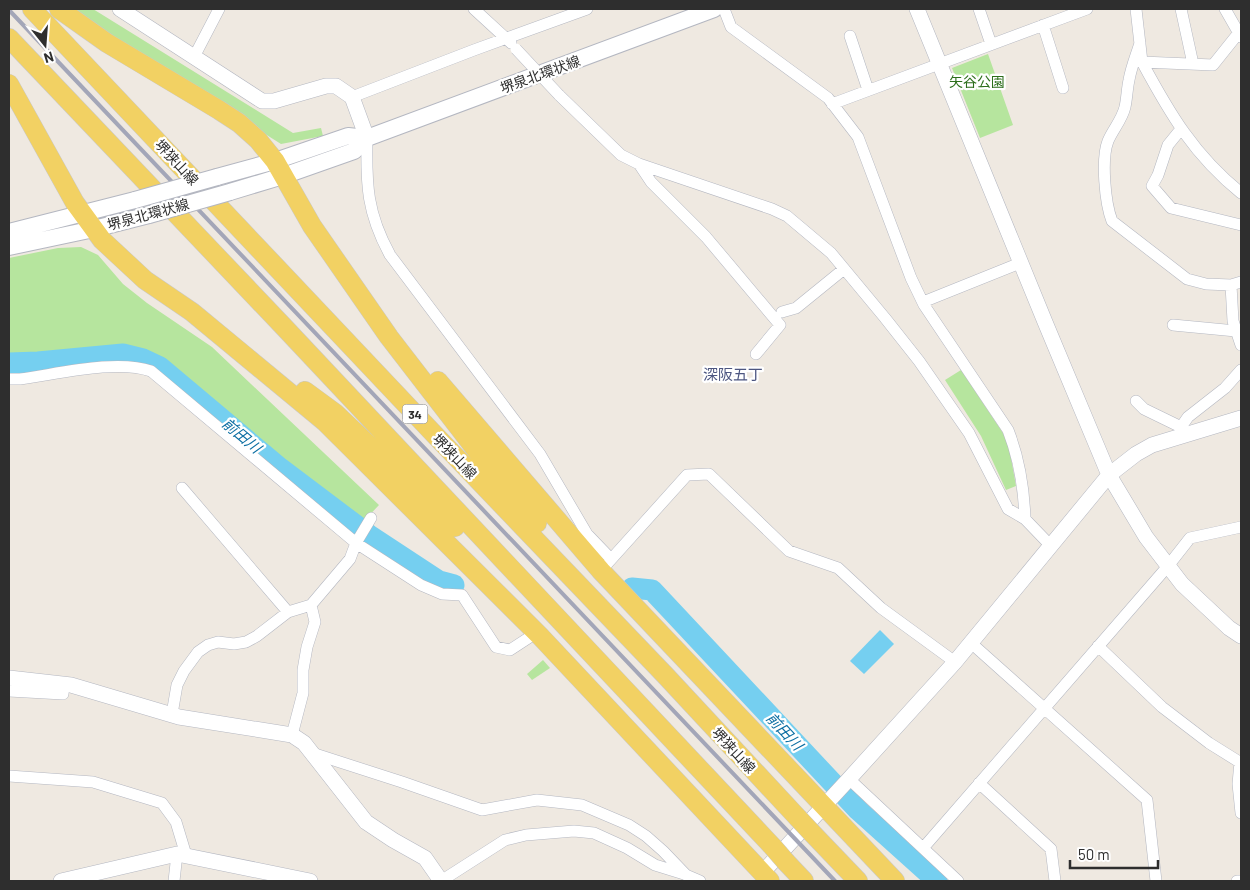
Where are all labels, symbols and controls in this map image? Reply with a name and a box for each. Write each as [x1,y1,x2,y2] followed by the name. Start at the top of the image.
[20,20,70,70] north arrow
[42,48,56,67] text: N
[498,52,582,96] street label: 堺泉北環状線
[949,73,1005,90] park label: 矢谷公園
[152,136,202,188] street label: 堺狭山線
[105,195,191,233] street label: 堺泉北環状線
[703,365,763,383] district label: 深阪五丁
[402,404,428,424] road number: 34
[219,414,267,458] water label: 前田川
[429,430,481,482] street label: 堺狭山線
[763,708,808,755] water label: 前田川
[709,724,759,776] street label: 堺狭山線
[1070,838,1158,870] scale bar
[1078,845,1110,863] text: 50 m

